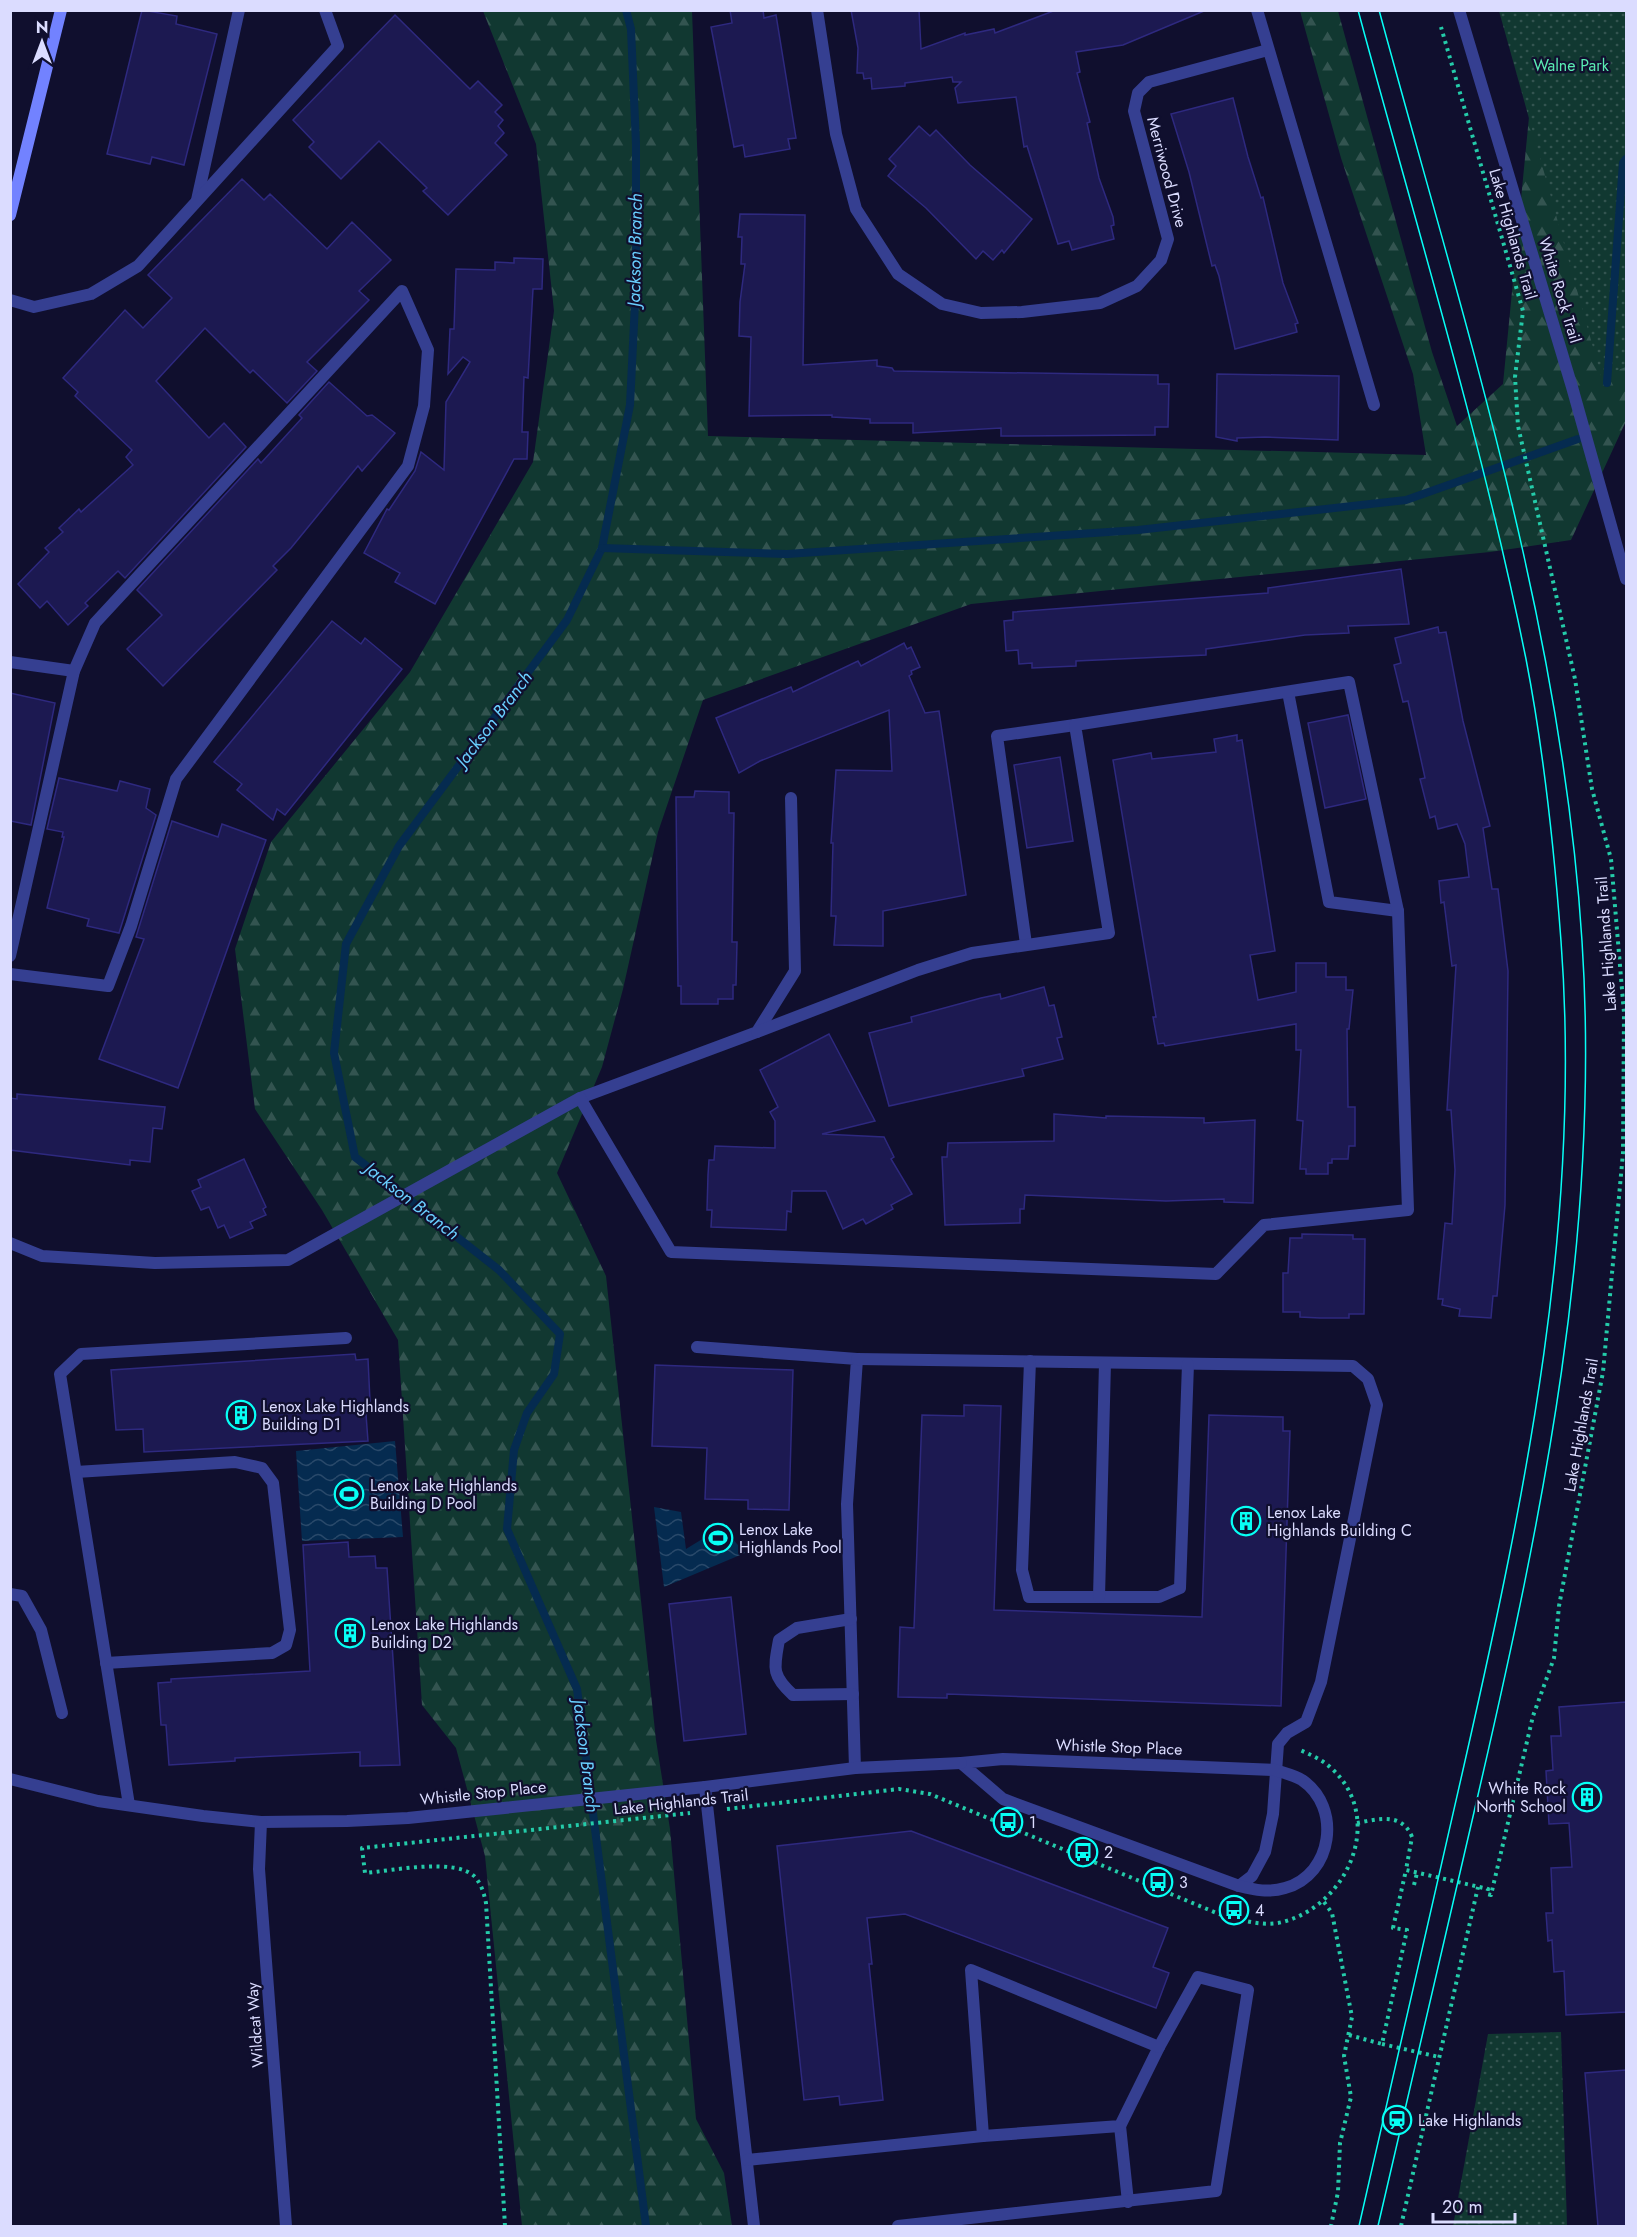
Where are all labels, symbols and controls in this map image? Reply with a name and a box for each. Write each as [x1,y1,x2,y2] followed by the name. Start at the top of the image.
[12,12,72,72] north arrow
[36,16,48,39] text: N
[1533,54,1610,77] park label: Walne Park
[1141,114,1193,230] street label: Merriwood Drive
[1483,166,1543,302] street label: Lake Highlands Trail
[621,193,649,310] water label: Jackson Branch
[1533,234,1587,346] street label: White Rock Trail
[448,666,539,775] water label: Jackson Branch
[1590,876,1622,1012] street label: Lake Highlands Trail
[357,1154,465,1246] water label: Jackson Branch
[1558,1356,1604,1494] street label: Lake Highlands Trail
[262,1395,409,1436] place label: Lenox Lake Highlands Building D1
[225,1399,257,1431] building icon: Lenox Lake Highlands Building D1
[370,1474,517,1515] place label: Lenox Lake Highlands Building D Pool
[333,1478,365,1510] sports icon: Lenox Lake Highlands Building D Pool
[1267,1501,1412,1542] place label: Lenox Lake Highlands Building C
[1230,1505,1262,1537] building icon: Lenox Lake Highlands Building C
[739,1518,842,1559] place label: Lenox Lake Highlands Pool
[702,1522,734,1554] sports icon: Lenox Lake Highlands Pool
[371,1613,518,1654] place label: Lenox Lake Highlands Building D2
[334,1617,366,1649] building icon: Lenox Lake Highlands Building D2
[566,1695,606,1814] water label: Jackson Branch
[1055,1733,1183,1761] street label: Whistle Stop Place
[419,1775,547,1811] street label: Whistle Stop Place
[1476,1777,1567,1818] place label: White Rock North School
[1571,1781,1603,1813] building icon: White Rock North School
[613,1783,749,1821] street label: Lake Highlands Trail
[992,1806,1024,1838] bus stop icon: 1
[1029,1811,1036,1834] place label: 1
[1067,1836,1099,1868] bus stop icon: 2
[1104,1841,1113,1864] place label: 2
[1142,1866,1174,1898] bus stop icon: 3
[1179,1871,1188,1894] place label: 3
[1218,1894,1250,1926] bus stop icon: 4
[1255,1899,1264,1922] place label: 4
[240,1981,269,2069] street label: Wildcat Way
[1381,2104,1413,2136] station icon: Lake Highlands
[1418,2109,1521,2132] place label: Lake Highlands
[1433,2186,1516,2224] scale bar
[1442,2194,1482,2220] text: 20 m

